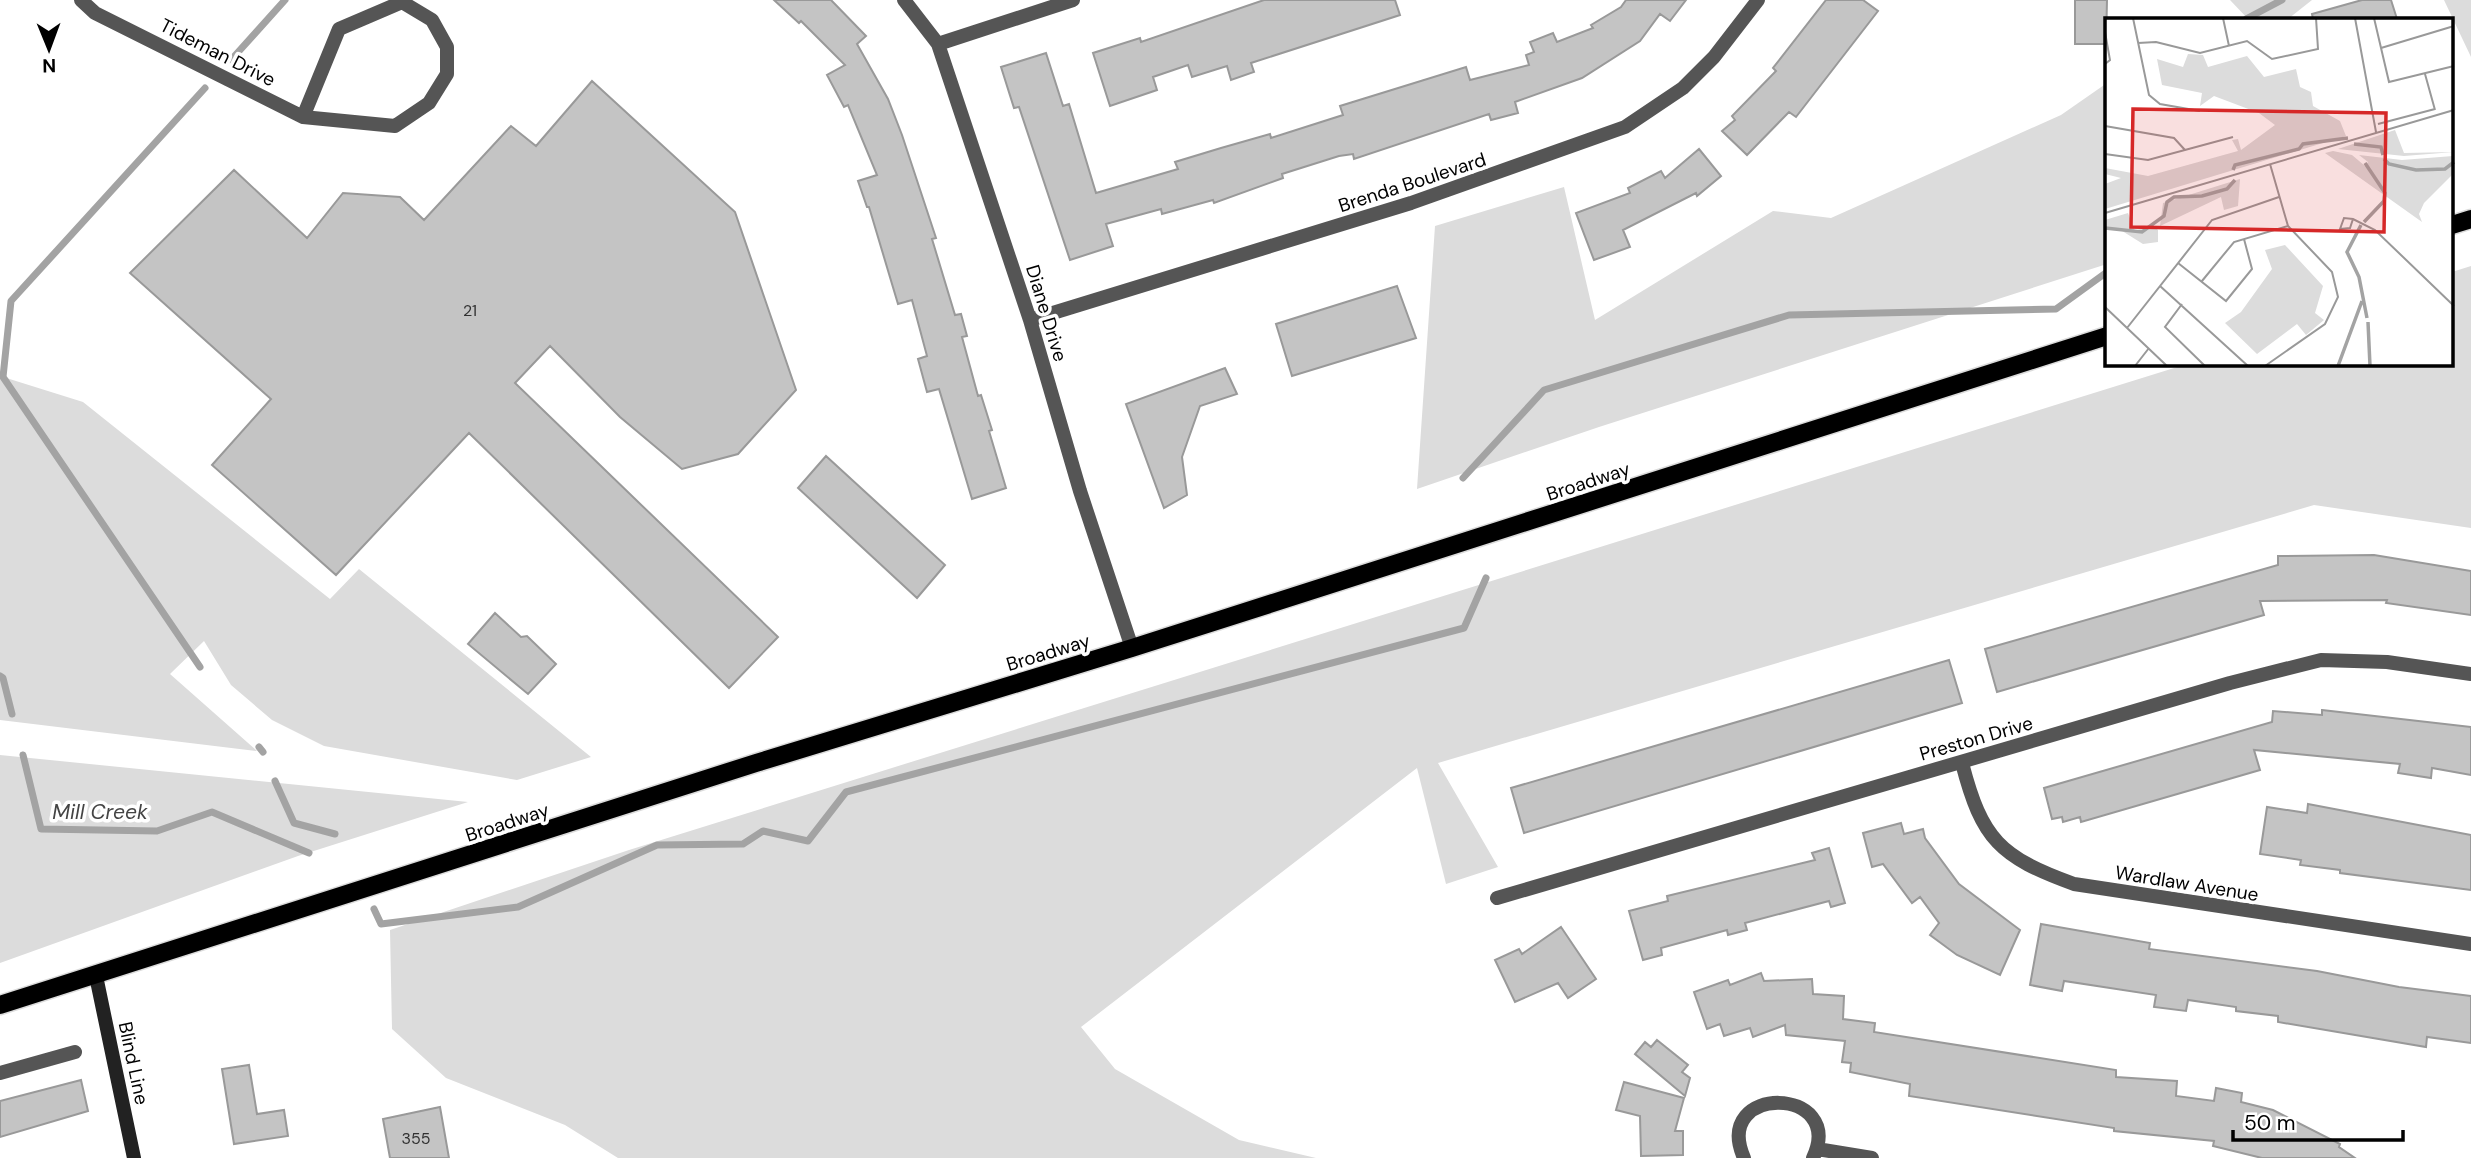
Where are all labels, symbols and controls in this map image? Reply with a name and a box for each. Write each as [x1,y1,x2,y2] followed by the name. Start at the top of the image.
[156,13,280,92] street label: Tideman Drive
[14,14,84,84] north arrow
[2105,18,2454,366] inset map
[42,53,56,78] text: N
[1335,147,1489,218] street label: Brenda Boulevard
[1020,262,1073,364] street label: Diane Drive
[463,300,477,321] house number: 21
[1543,456,1634,507] street label: Broadway
[1003,628,1094,677] street label: Broadway
[1916,710,2036,767] street label: Preston Drive
[462,797,553,848] street label: Broadway
[52,798,148,826] water label: Mill Creek
[2113,860,2260,907] street label: Wardlaw Avenue
[113,1019,155,1107] street label: Blind Line
[2233,1098,2403,1142] scale bar
[2244,1109,2295,1137] text: 50 m
[402,1128,430,1149] house number: 355

